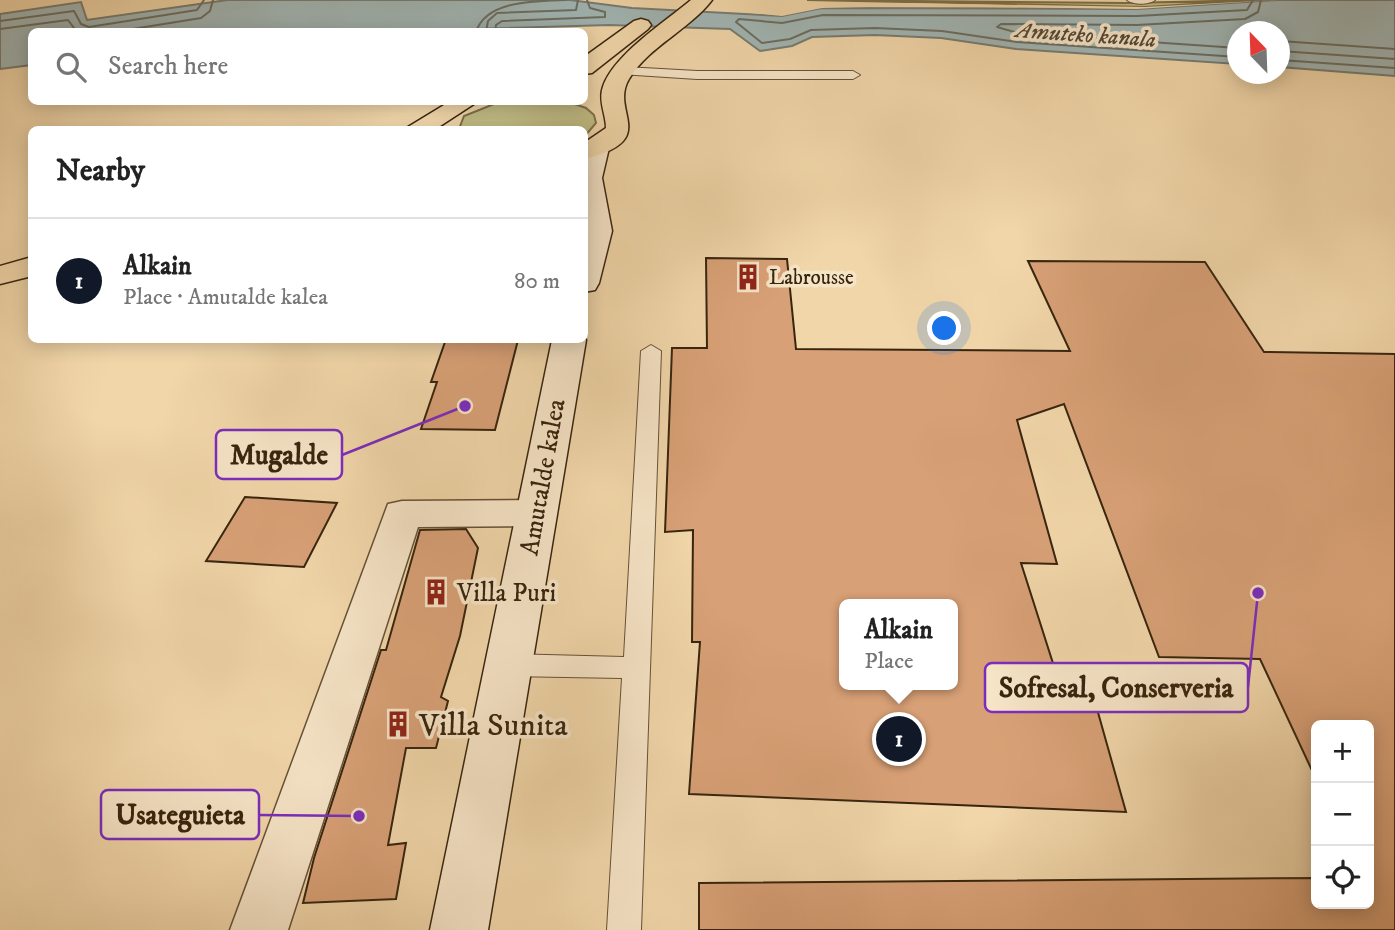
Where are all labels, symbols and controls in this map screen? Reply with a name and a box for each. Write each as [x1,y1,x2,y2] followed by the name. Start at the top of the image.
[1012,16,1157,55] water label: Amuteko kanala
[1227,21,1290,84] north arrow
[28,28,588,105] search box
[52,48,90,86] icon: search
[108,50,228,83] text: Search here
[56,153,145,190] text: Nearby
[123,250,192,283] text: Alkain
[733,262,763,292] building icon: Labrousse
[769,265,854,291] place label: Labrousse
[75,267,83,296] text: 1
[514,267,560,296] text: 80 m
[123,283,328,312] text: Place · Amutalde kalea
[927,311,961,345] your location
[513,396,573,558] street label: Amutalde kalea
[216,430,342,479] callout: Mugalde
[230,438,328,473] text: Mugalde
[421,577,451,607] building icon: Villa Puri
[456,577,556,610] place label: Villa Puri
[839,599,958,690] popup
[864,614,933,647] text: Alkain
[864,647,914,676] text: Place
[985,663,1248,712] callout: Sofresal, Conserveria
[999,671,1234,706] text: Sofresal, Conserveria
[418,706,568,746] place label: Villa Sunita
[383,709,413,739] building icon: Villa Sunita
[876,713,922,765] pin: 1
[1311,720,1374,909] map controls
[1311,720,1374,783] button: +
[1311,783,1374,846] button: −
[101,790,259,839] callout: Usateguieta
[115,798,246,833] text: Usateguieta
[1311,846,1374,909] button: locate

